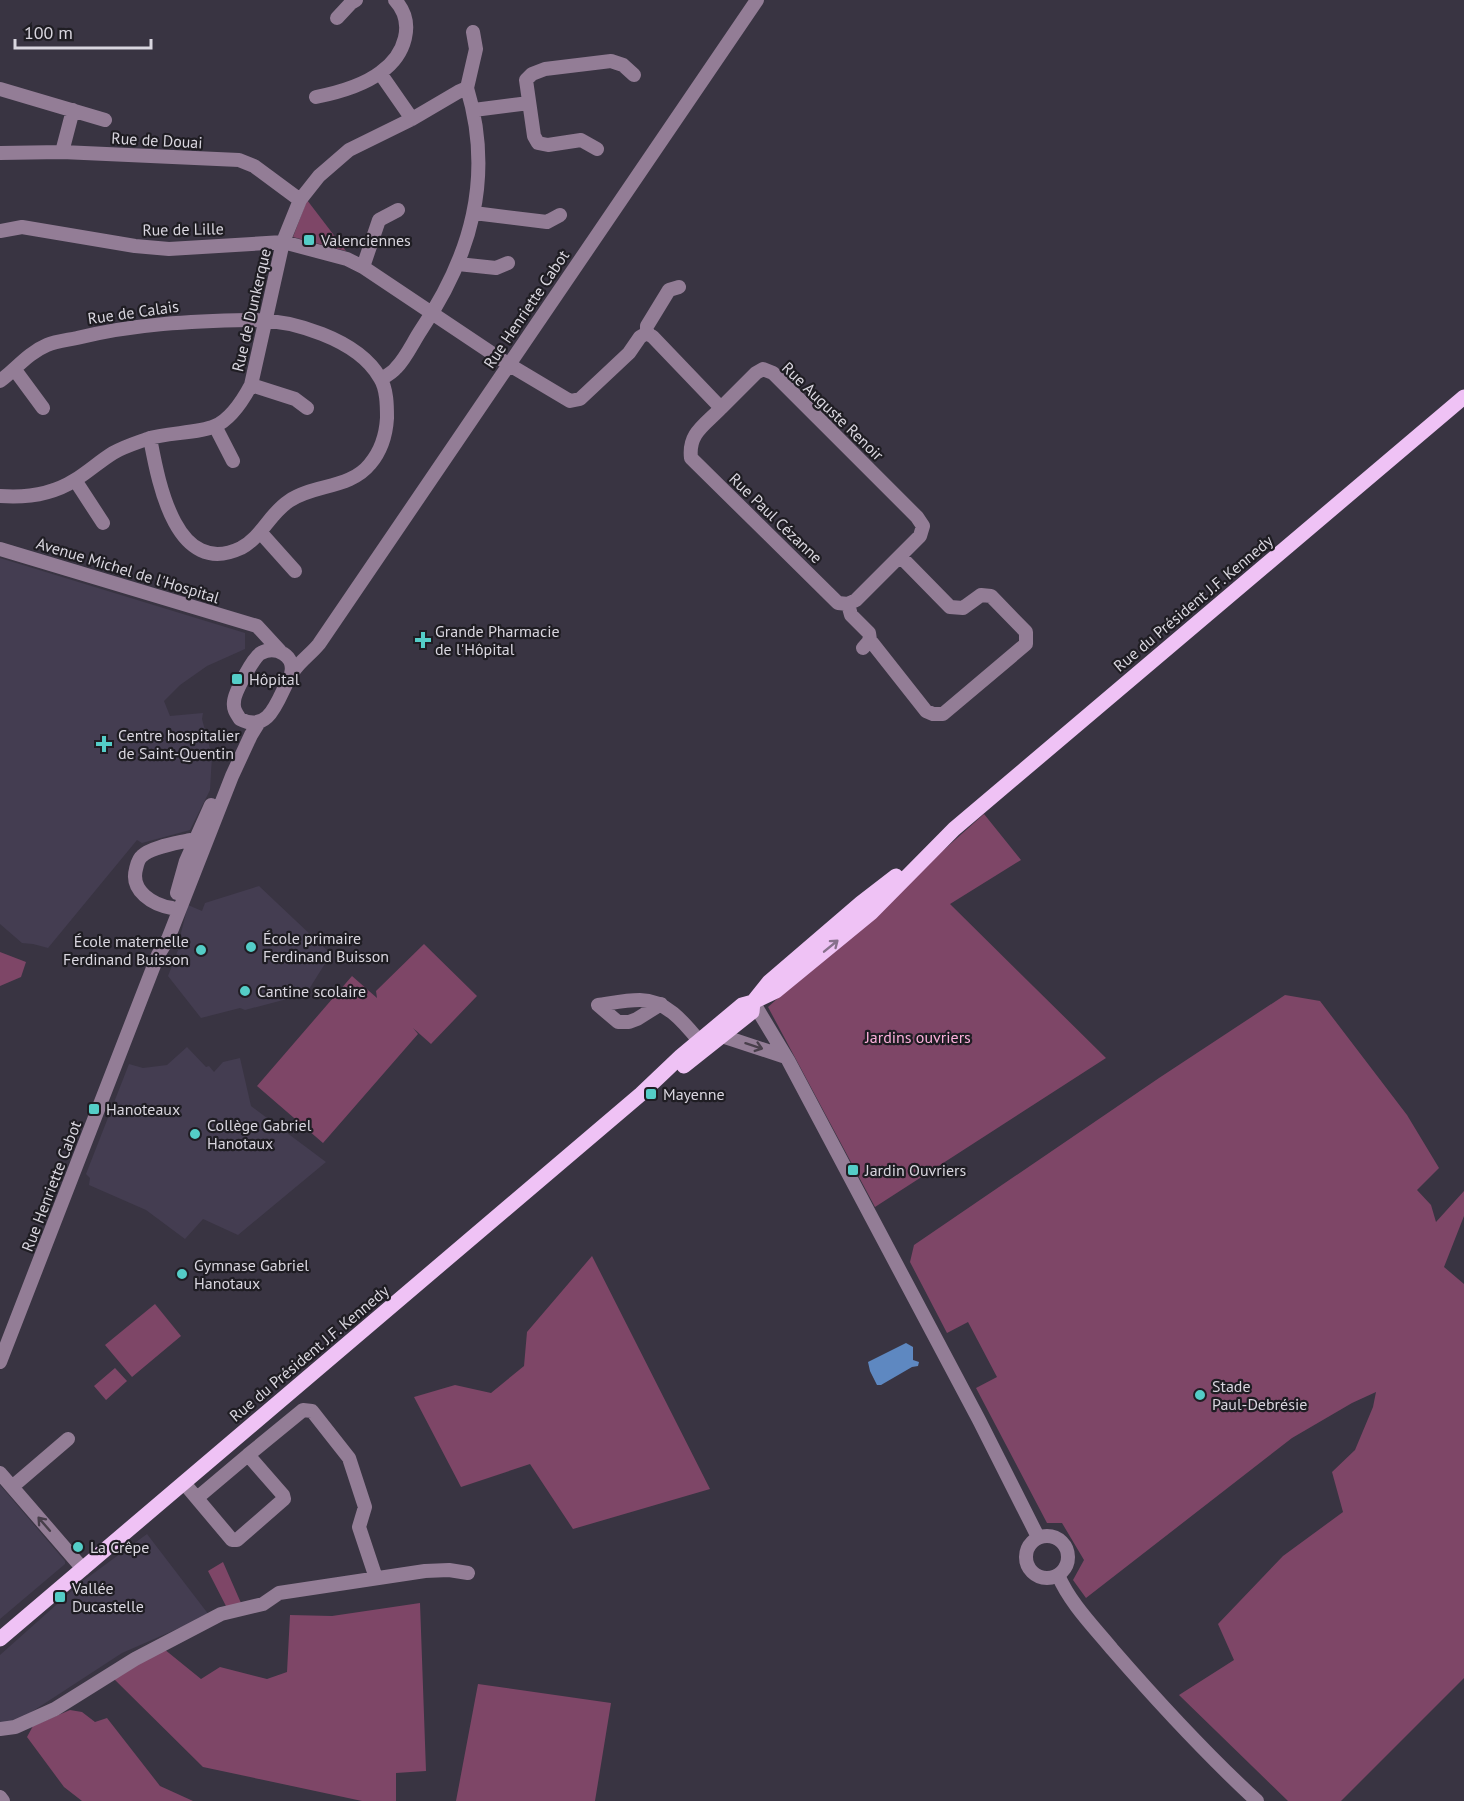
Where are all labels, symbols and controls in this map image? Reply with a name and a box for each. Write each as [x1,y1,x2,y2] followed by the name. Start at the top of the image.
[15,12,152,50] scale bar
[24,21,73,44] text: 100 m
[111,128,203,152] street label: Rue de Douai
[142,218,224,240] street label: Rue de Lille
[320,230,411,250] place label: Valenciennes
[302,233,316,247] marker: Valenciennes
[479,246,573,372] street label: Rue Henriette Cabot
[227,247,275,373] street label: Rue de Dunkerque
[86,296,180,328] street label: Rue de Calais
[778,357,888,465] street label: Rue Auguste Renoir
[725,469,827,567] street label: Rue Paul Cézanne
[1109,530,1277,675] street label: Rue du Président J.F. Kennedy
[34,533,222,607] street label: Avenue Michel de l'Hospital
[435,621,560,659] place label: Grande Pharmacie de l'Hôpital
[416,633,430,647] marker: Grande Pharmacie de l'Hôpital
[249,669,300,689] place label: Hôpital
[230,672,244,686] marker: Hôpital
[118,725,240,763] place label: Centre hospitalier de Saint-Quentin
[95,735,113,753] marker: Centre hospitalier de Saint-Quentin
[263,928,389,966] place label: École primaire Ferdinand Buisson
[63,931,189,969] place label: École maternelle Ferdinand Buisson
[822,939,838,952] one-way arrow
[244,940,258,954] marker: École primaire Ferdinand Buisson
[194,943,208,957] marker: École maternelle Ferdinand Buisson
[257,981,366,1001] place label: Cantine scolaire
[238,984,252,998] marker: Cantine scolaire
[864,1027,971,1047] park label: Jardins ouvriers
[744,1042,763,1053] one-way arrow
[663,1084,725,1104] place label: Mayenne
[644,1087,658,1101] marker: Mayenne
[106,1099,180,1119] place label: Hanoteaux
[87,1102,101,1116] marker: Hanoteaux
[207,1115,312,1153] place label: Collège Gabriel Hanotaux
[17,1117,85,1254] street label: Rue Henriette Cabot
[188,1127,202,1141] marker: Collège Gabriel Hanotaux
[864,1160,967,1180] place label: Jardin Ouvriers
[846,1163,860,1177] marker: Jardin Ouvriers
[194,1255,309,1293] place label: Gymnase Gabriel Hanotaux
[175,1267,189,1281] marker: Gymnase Gabriel Hanotaux
[225,1280,393,1425] street label: Rue du Président J.F. Kennedy
[1212,1376,1307,1414] place label: Stade Paul-Debrésie
[1193,1388,1207,1402] marker: Stade Paul-Debrésie
[37,1517,51,1532] one-way arrow
[90,1537,149,1557] place label: La Crêpe
[71,1540,85,1554] marker: La Crêpe
[71,1578,144,1616] place label: Vallée Ducastelle
[53,1590,67,1604] marker: Vallée Ducastelle

